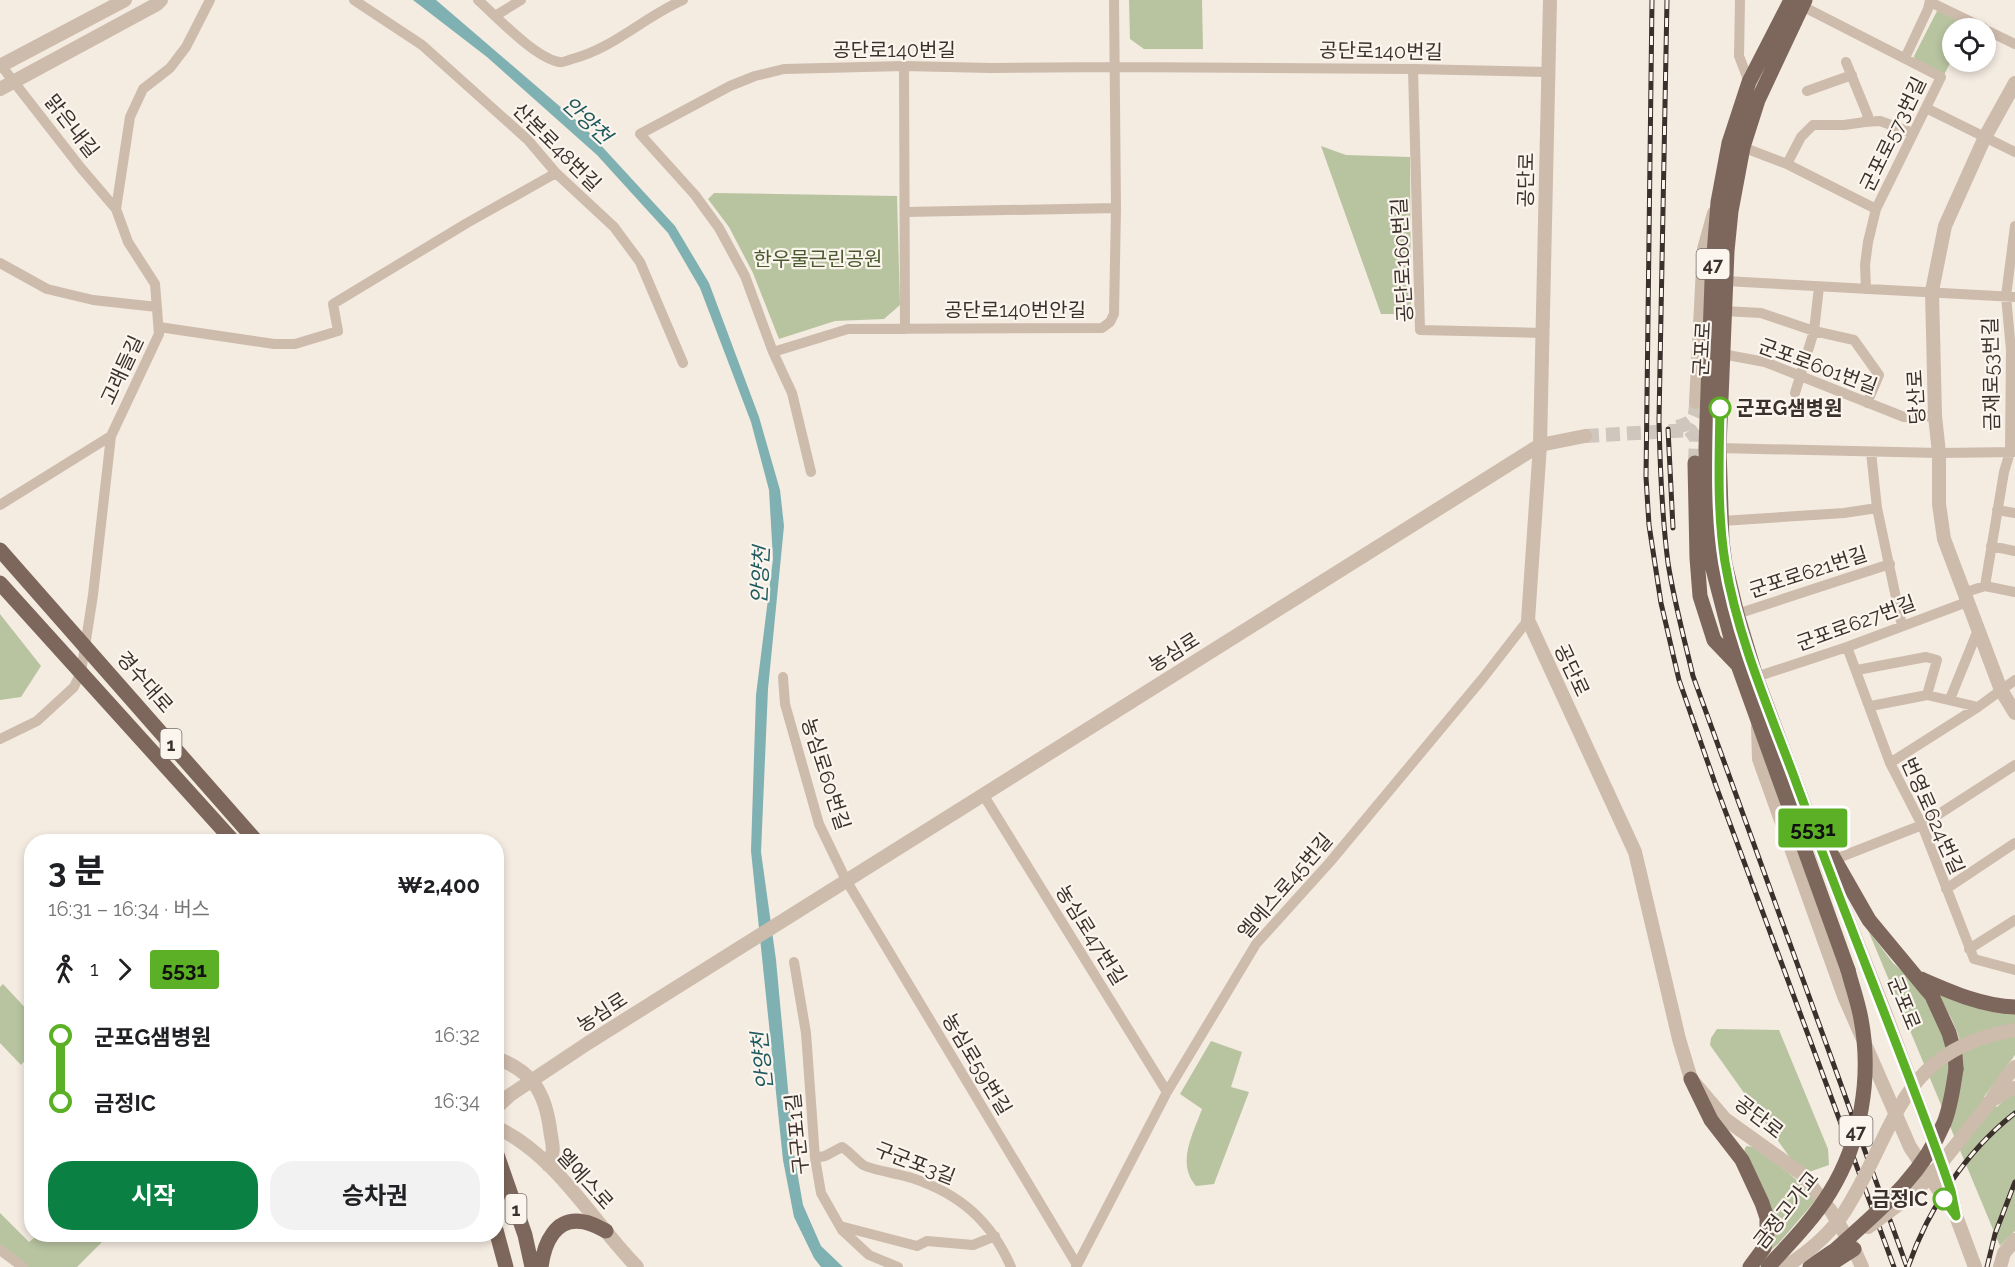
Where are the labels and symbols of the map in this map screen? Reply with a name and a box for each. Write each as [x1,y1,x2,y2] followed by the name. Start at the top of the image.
[832,38,956,62] street label: 공단로140번길
[1319,38,1443,64] street label: 공단로140번길
[1855,73,1931,195] street label: 군포로573번길
[40,90,104,162] street label: 맑은내길
[557,91,619,151] water label: 안양천
[508,98,606,196] street label: 산본로48번길
[1514,152,1538,208] street label: 공단로
[1387,197,1417,323] street label: 공단로160번길
[754,247,882,271] park label: 한우물근린공원
[1696,249,1730,279] road number: 47
[944,298,1086,322] street label: 공단로140번안길
[1978,317,2004,431] street label: 금재로53번길
[1689,321,1715,377] street label: 군포로
[96,332,148,408] street label: 고래들길
[1755,333,1881,399] street label: 군포로601번길
[1903,369,1929,425] street label: 당산로
[1736,396,1843,420] place label: 군포G샘병원
[1709,397,1731,419] marker: 군포G샘병원
[1746,542,1870,602] street label: 군포로621번길
[746,543,774,605] water label: 안양천
[1793,590,1919,656] street label: 군포로627번길
[1144,627,1204,677] street label: 농심로
[1549,640,1595,700] street label: 공단로
[112,646,178,718] street label: 경수대로
[797,715,855,833] street label: 농심로60번길
[160,729,182,759] road number: 1
[1897,754,1969,878] street label: 번영로624번길
[1771,808,1855,848] line badge: 5531
[1233,828,1337,944] street label: 엘에스로45번길
[1051,881,1131,989] street label: 농심로47번길
[1883,973,1925,1033] street label: 군포로
[572,987,632,1037] street label: 농심로
[937,1009,1017,1119] street label: 농심로59번길
[746,1028,777,1091] water label: 안양천
[1730,1091,1788,1143] street label: 공단로
[781,1092,813,1176] street label: 구군포1길
[1840,1116,1872,1146] road number: 47
[871,1137,959,1189] street label: 구군포3길
[551,1144,619,1214] street label: 엘에스로
[1748,1166,1824,1254] street label: 금정고가교
[1872,1187,1928,1211] place label: 금정IC
[1933,1188,1955,1210] marker: 금정IC
[506,1194,526,1224] road number: 1

